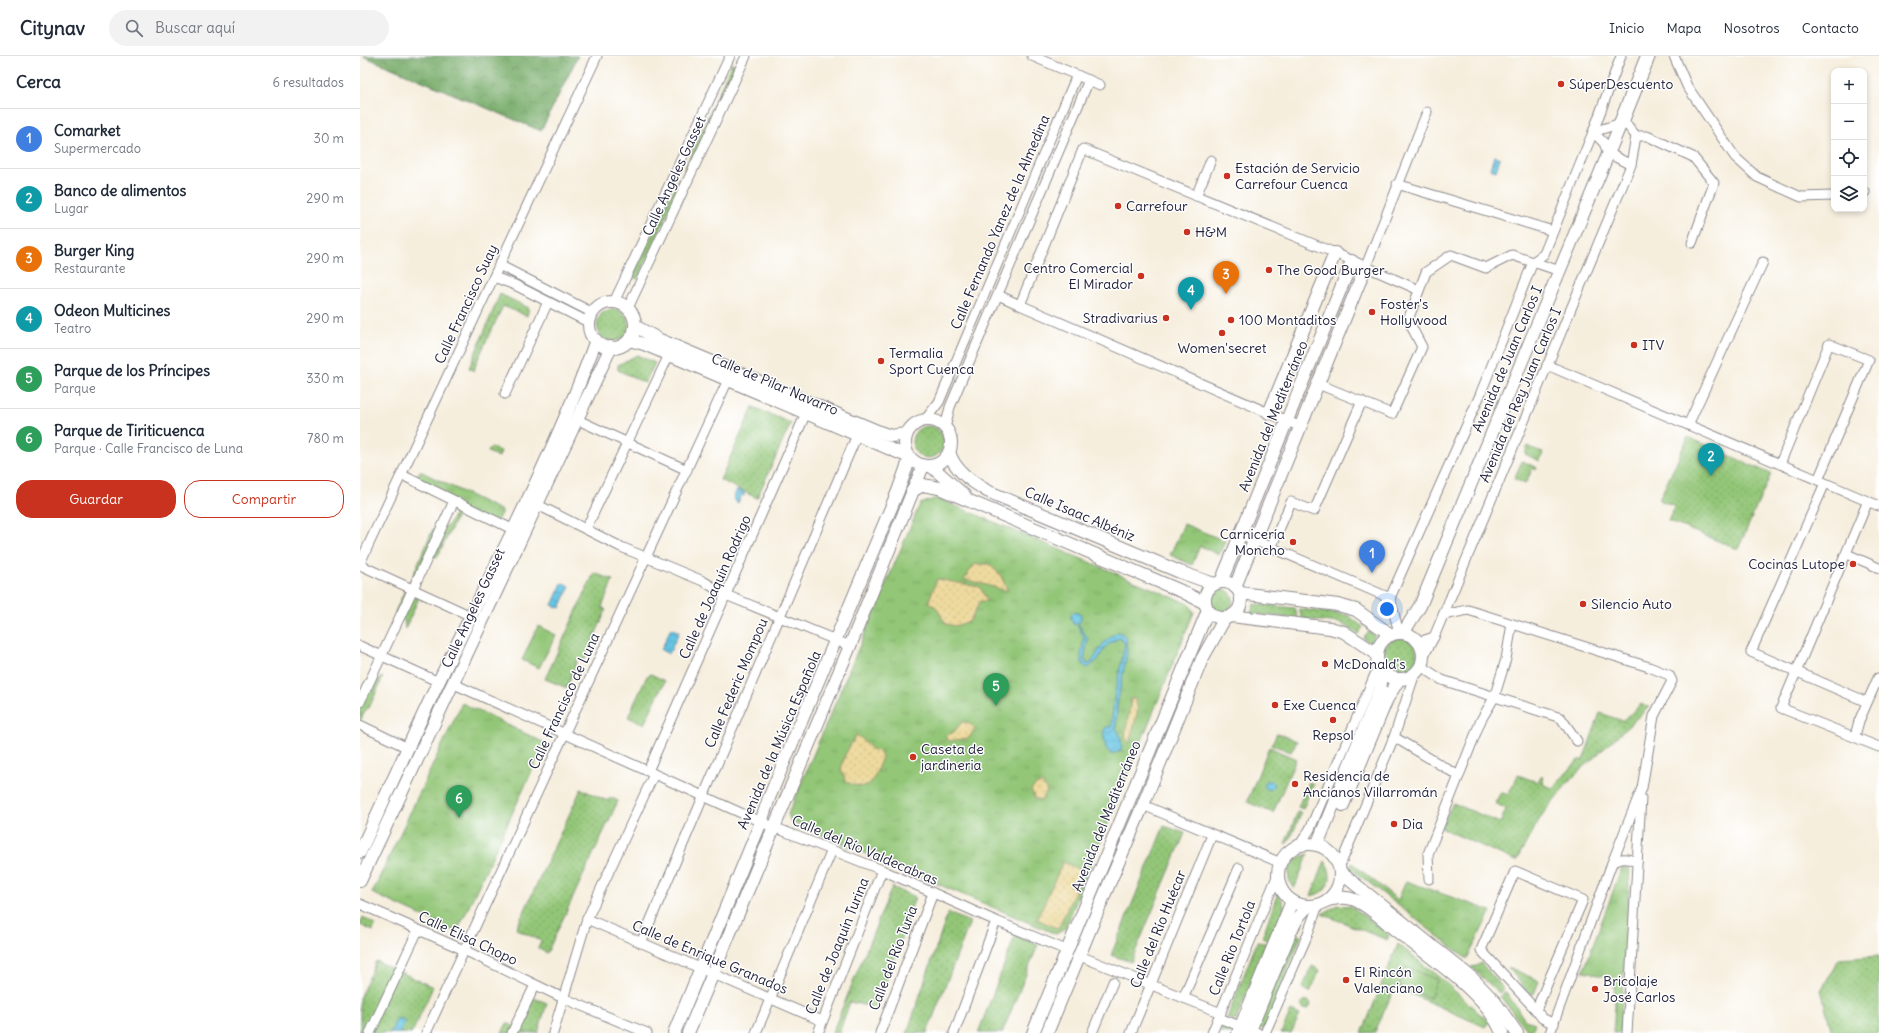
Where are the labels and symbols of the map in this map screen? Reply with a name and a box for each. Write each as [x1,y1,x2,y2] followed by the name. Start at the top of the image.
[1569,75,1673,93] place label: SúperDescuento
[1556,79,1566,89] marker: SúperDescuento
[946,112,1054,332] street label: Calle Fernando Yanez de la Almedina
[638,113,710,239] street label: Calle Angeles Gasset
[1235,159,1360,193] place label: Estación de Servicio Carrefour Cuenca
[1222,171,1232,181] marker: Estación de Servicio Carrefour Cuenca
[1126,197,1188,215] place label: Carrefour
[1113,201,1123,211] marker: Carrefour
[1195,223,1227,241] place label: H&M
[1182,227,1192,237] marker: H&M
[430,241,502,367] street label: Calle Francisco Suay
[1023,259,1133,293] place label: Centro Comercial El Mirador
[1213,261,1239,294] pin: 3
[1277,261,1385,279] place label: The Good Burger
[1264,265,1274,275] marker: The Good Burger
[1136,271,1146,281] marker: Centro Comercial El Mirador
[1178,277,1204,310] pin: 4
[1468,283,1546,435] street label: Avenida de Juan Carlos I
[1380,295,1447,329] place label: Foster's Hollywood
[1475,305,1565,485] street label: Avenida del Rey Juan Carlos I
[1367,307,1377,317] marker: Foster's Hollywood
[1083,309,1158,327] place label: Stradivarius
[1239,311,1336,329] place label: 100 Montaditos
[1161,313,1171,323] marker: Stradivarius
[1226,315,1236,325] marker: 100 Montaditos
[1217,328,1227,338] marker: Women'secret
[1642,336,1664,354] place label: ITV
[1234,338,1312,494] street label: Avenida del Mediterráneo
[1177,339,1267,357] place label: Women'secret
[1629,340,1639,350] marker: ITV
[889,344,974,378] place label: Termalia Sport Cuenca
[709,349,841,419] street label: Calle de Pilar Navarro
[876,356,886,366] marker: Termalia Sport Cuenca
[1698,443,1724,476] pin: 2
[1022,483,1138,546] street label: Calle Isaac Albéniz
[675,512,755,662] street label: Calle de Joaquín Rodrigo
[1220,525,1285,559] place label: Carnicería Moncho
[1288,537,1298,547] marker: Carnicería Moncho
[1359,540,1385,573] pin: 1
[437,545,509,671] street label: Calle Angeles Gasset
[1748,555,1845,573] place label: Cocinas Lutope
[1848,559,1858,569] marker: Cocinas Lutope
[1591,595,1672,613] place label: Silencio Auto
[1377,599,1397,619] your location
[1578,599,1588,609] marker: Silencio Auto
[700,615,772,751] street label: Calle Federic Mompou
[524,630,604,772] street label: Calle Francisco de Luna
[733,648,825,832] street label: Avenida de la Música Española
[1333,655,1406,673] place label: McDonald's
[1320,659,1330,669] marker: McDonald's
[983,673,1009,706] pin: 5
[1283,696,1356,714] place label: Exe Cuenca
[1270,700,1280,710] marker: Exe Cuenca
[1328,715,1338,725] marker: Repsol
[1312,726,1354,744] place label: Repsol
[1067,738,1145,894] street label: Avenida del Mediterráneo
[920,740,984,774] place label: Caseta de jardineria
[908,752,918,762] marker: Caseta de jardineria
[1303,767,1438,801] place label: Residencia de Ancianos Villarromán
[1290,779,1300,789] marker: Residencia de Ancianos Villarromán
[446,785,472,818] pin: 6
[789,811,941,889] street label: Calle del Río Valdecabras
[1402,815,1423,833] place label: Dia
[1389,819,1399,829] marker: Dia
[1126,867,1190,991] street label: Calle del Río Huécar
[801,875,873,1017] street label: Calle de Joaquín Turina
[1205,898,1259,998] street label: Calle Rio Tortola
[865,903,921,1013] street label: Calle del Río Turia
[416,907,521,969] street label: Calle Elisa Chopo
[629,916,791,998] street label: Calle de Enrique Granados
[1354,963,1423,997] place label: El Rincón Valenciano
[1603,972,1675,1006] place label: Bricolaje José Carlos
[1341,975,1351,985] marker: El Rincón Valenciano
[1590,984,1600,994] marker: Bricolaje José Carlos

